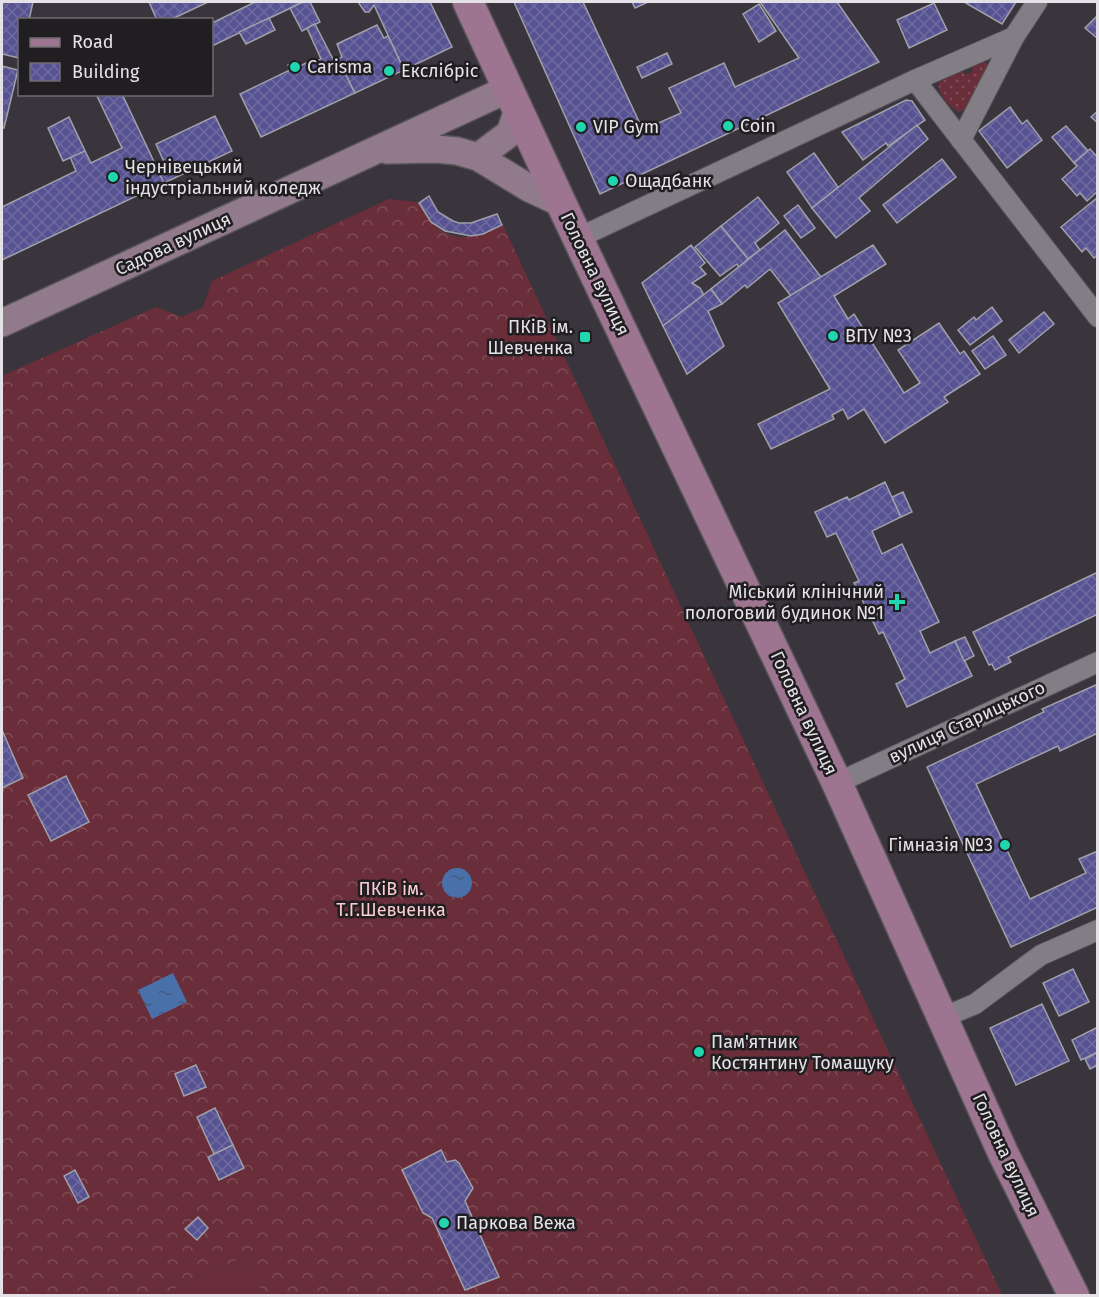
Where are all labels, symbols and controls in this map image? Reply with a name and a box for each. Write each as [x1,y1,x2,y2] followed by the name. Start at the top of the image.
[18,18,213,96] legend
[72,31,114,53] text: Road
[307,56,372,78] place label: Carisma
[288,60,302,74] marker: Carisma
[401,60,479,82] place label: Екслібріс
[72,61,140,83] text: Building
[382,64,396,78] marker: Екслібріс
[740,115,776,137] place label: Coin
[593,116,659,138] place label: VIP Gym
[721,119,735,133] marker: Coin
[574,120,588,134] marker: VIP Gym
[125,156,321,199] place label: Чернівецький індустріальний коледж
[106,170,120,184] marker: Чернівецький індустріальний коледж
[625,170,712,192] place label: Ощадбанк
[606,174,620,188] marker: Ощадбанк
[112,208,234,280] street label: Садова вулиця
[556,209,634,339] street label: Головна вулиця
[487,316,573,359] place label: ПКіВ ім. Шевченка
[845,325,912,347] place label: ВПУ №3
[826,329,840,343] marker: ВПУ №3
[578,330,592,344] marker: ПКіВ ім. Шевченка
[685,581,884,624] place label: Міський клінічний пологовий будинок №1
[888,593,906,611] marker: Міський клінічний пологовий будинок №1
[766,648,842,778] street label: Головна вулиця
[885,676,1049,768] street label: вулиця Старицького
[888,834,993,856] place label: Гімназія №3
[998,838,1012,852] marker: Гімназія №3
[336,878,446,921] park label: ПКіВ ім. Т.Г.Шевченка
[711,1031,894,1074] place label: Пам'ятник Костянтину Томащуку
[692,1045,706,1059] marker: Пам'ятник Костянтину Томащуку
[968,1090,1044,1220] street label: Головна вулиця
[456,1212,576,1234] place label: Паркова Вежа
[437,1216,451,1230] marker: Паркова Вежа

